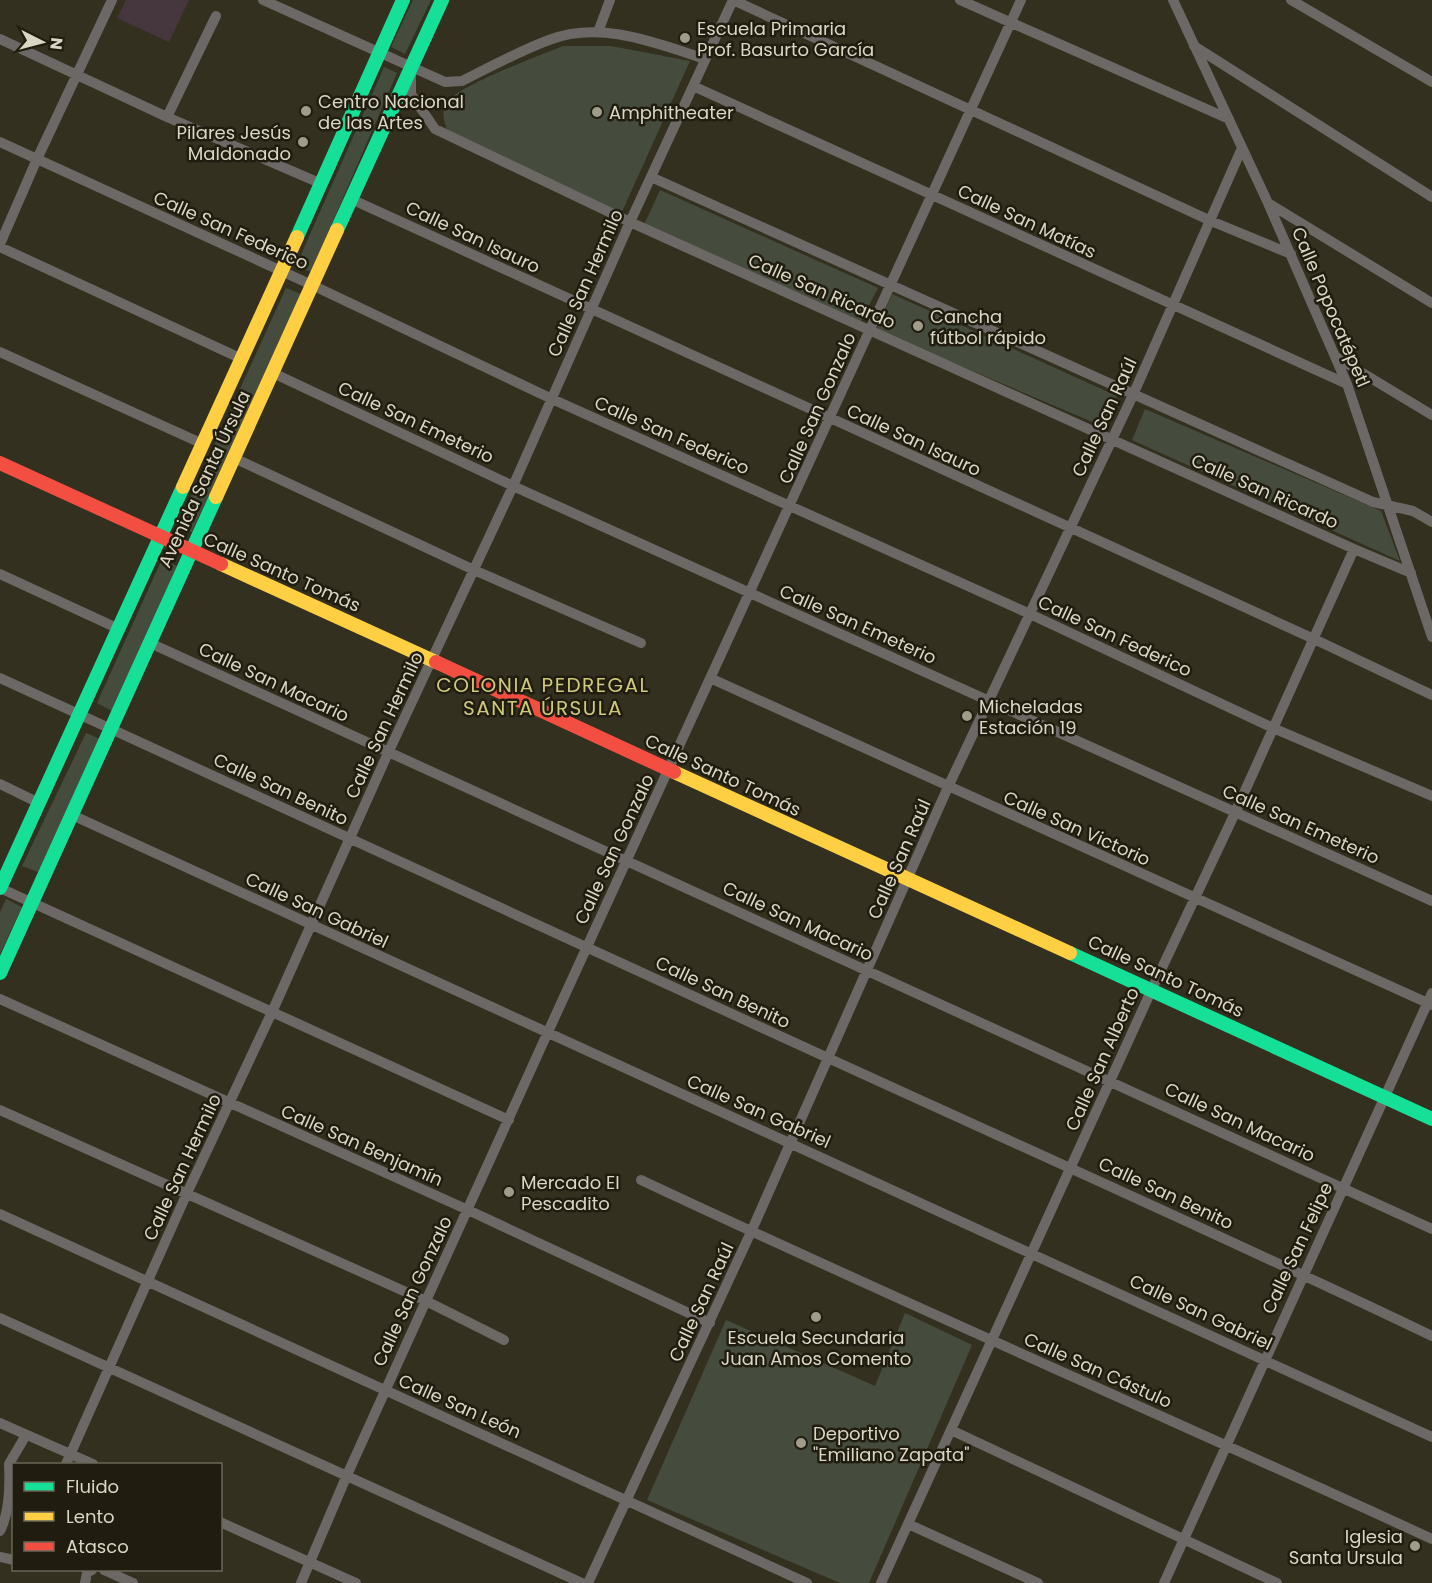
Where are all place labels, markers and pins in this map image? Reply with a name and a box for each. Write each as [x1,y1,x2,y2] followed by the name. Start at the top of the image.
[697,16,874,62] place label: Escuela Primaria Prof. Basurto García
[678,31,692,45] marker: Escuela Primaria Prof. Basurto García
[318,89,464,135] place label: Centro Nacional de las Artes
[609,100,734,125] place label: Amphitheater
[299,104,313,118] marker: Centro Nacional de las Artes
[590,105,604,119] marker: Amphitheater
[176,120,291,166] place label: Pilares Jesús Maldonado
[296,135,310,149] marker: Pilares Jesús Maldonado
[930,304,1046,350] place label: Cancha fútbol rápido
[911,319,925,333] marker: Cancha fútbol rápido
[979,694,1083,740] place label: Micheladas Estación 19
[960,709,974,723] marker: Micheladas Estación 19
[521,1170,620,1216] place label: Mercado El Pescadito
[502,1185,516,1199] marker: Mercado El Pescadito
[809,1310,823,1324] marker: Escuela Secundaria Juan Amos Comento
[721,1325,911,1371] place label: Escuela Secundaria Juan Amos Comento
[813,1421,970,1467] place label: Deportivo "Emiliano Zapata"
[794,1436,808,1450] marker: Deportivo "Emiliano Zapata"
[1289,1524,1403,1570] place label: Iglesia Santa Ursula
[1408,1539,1422,1553] marker: Iglesia Santa Ursula

